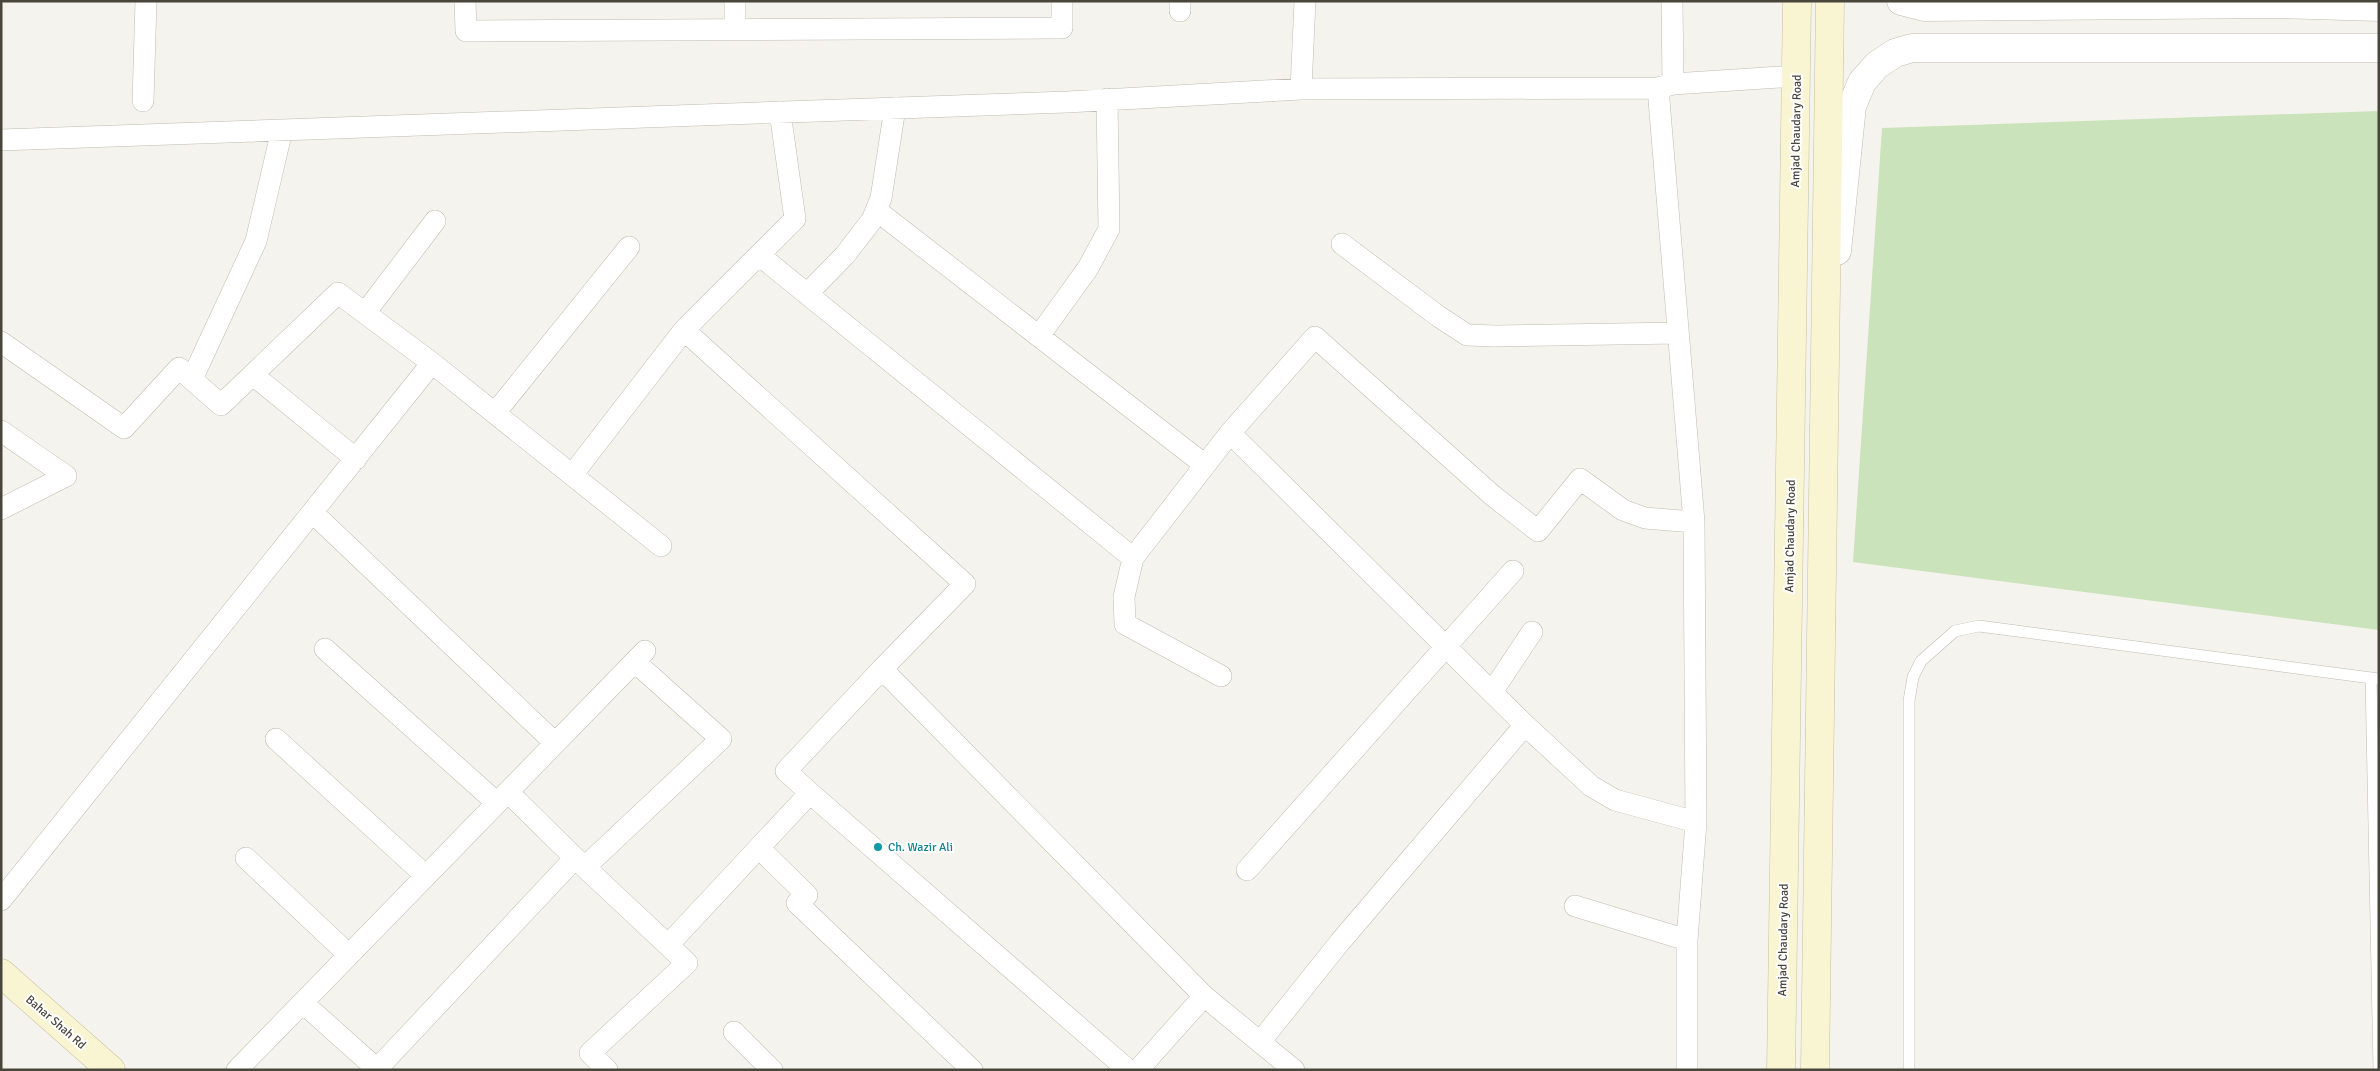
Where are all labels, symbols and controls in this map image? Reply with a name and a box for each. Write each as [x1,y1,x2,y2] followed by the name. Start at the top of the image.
[1788,74,1805,188] street label: Amjad Chaudary Road
[1782,479,1799,593] street label: Amjad Chaudary Road
[888,840,953,855] place label: Ch. Wazir Ali
[872,841,884,853] marker: Ch. Wazir Ali
[1775,883,1792,997] street label: Amjad Chaudary Road
[22,992,89,1053] street label: Bahar Shah Rd

